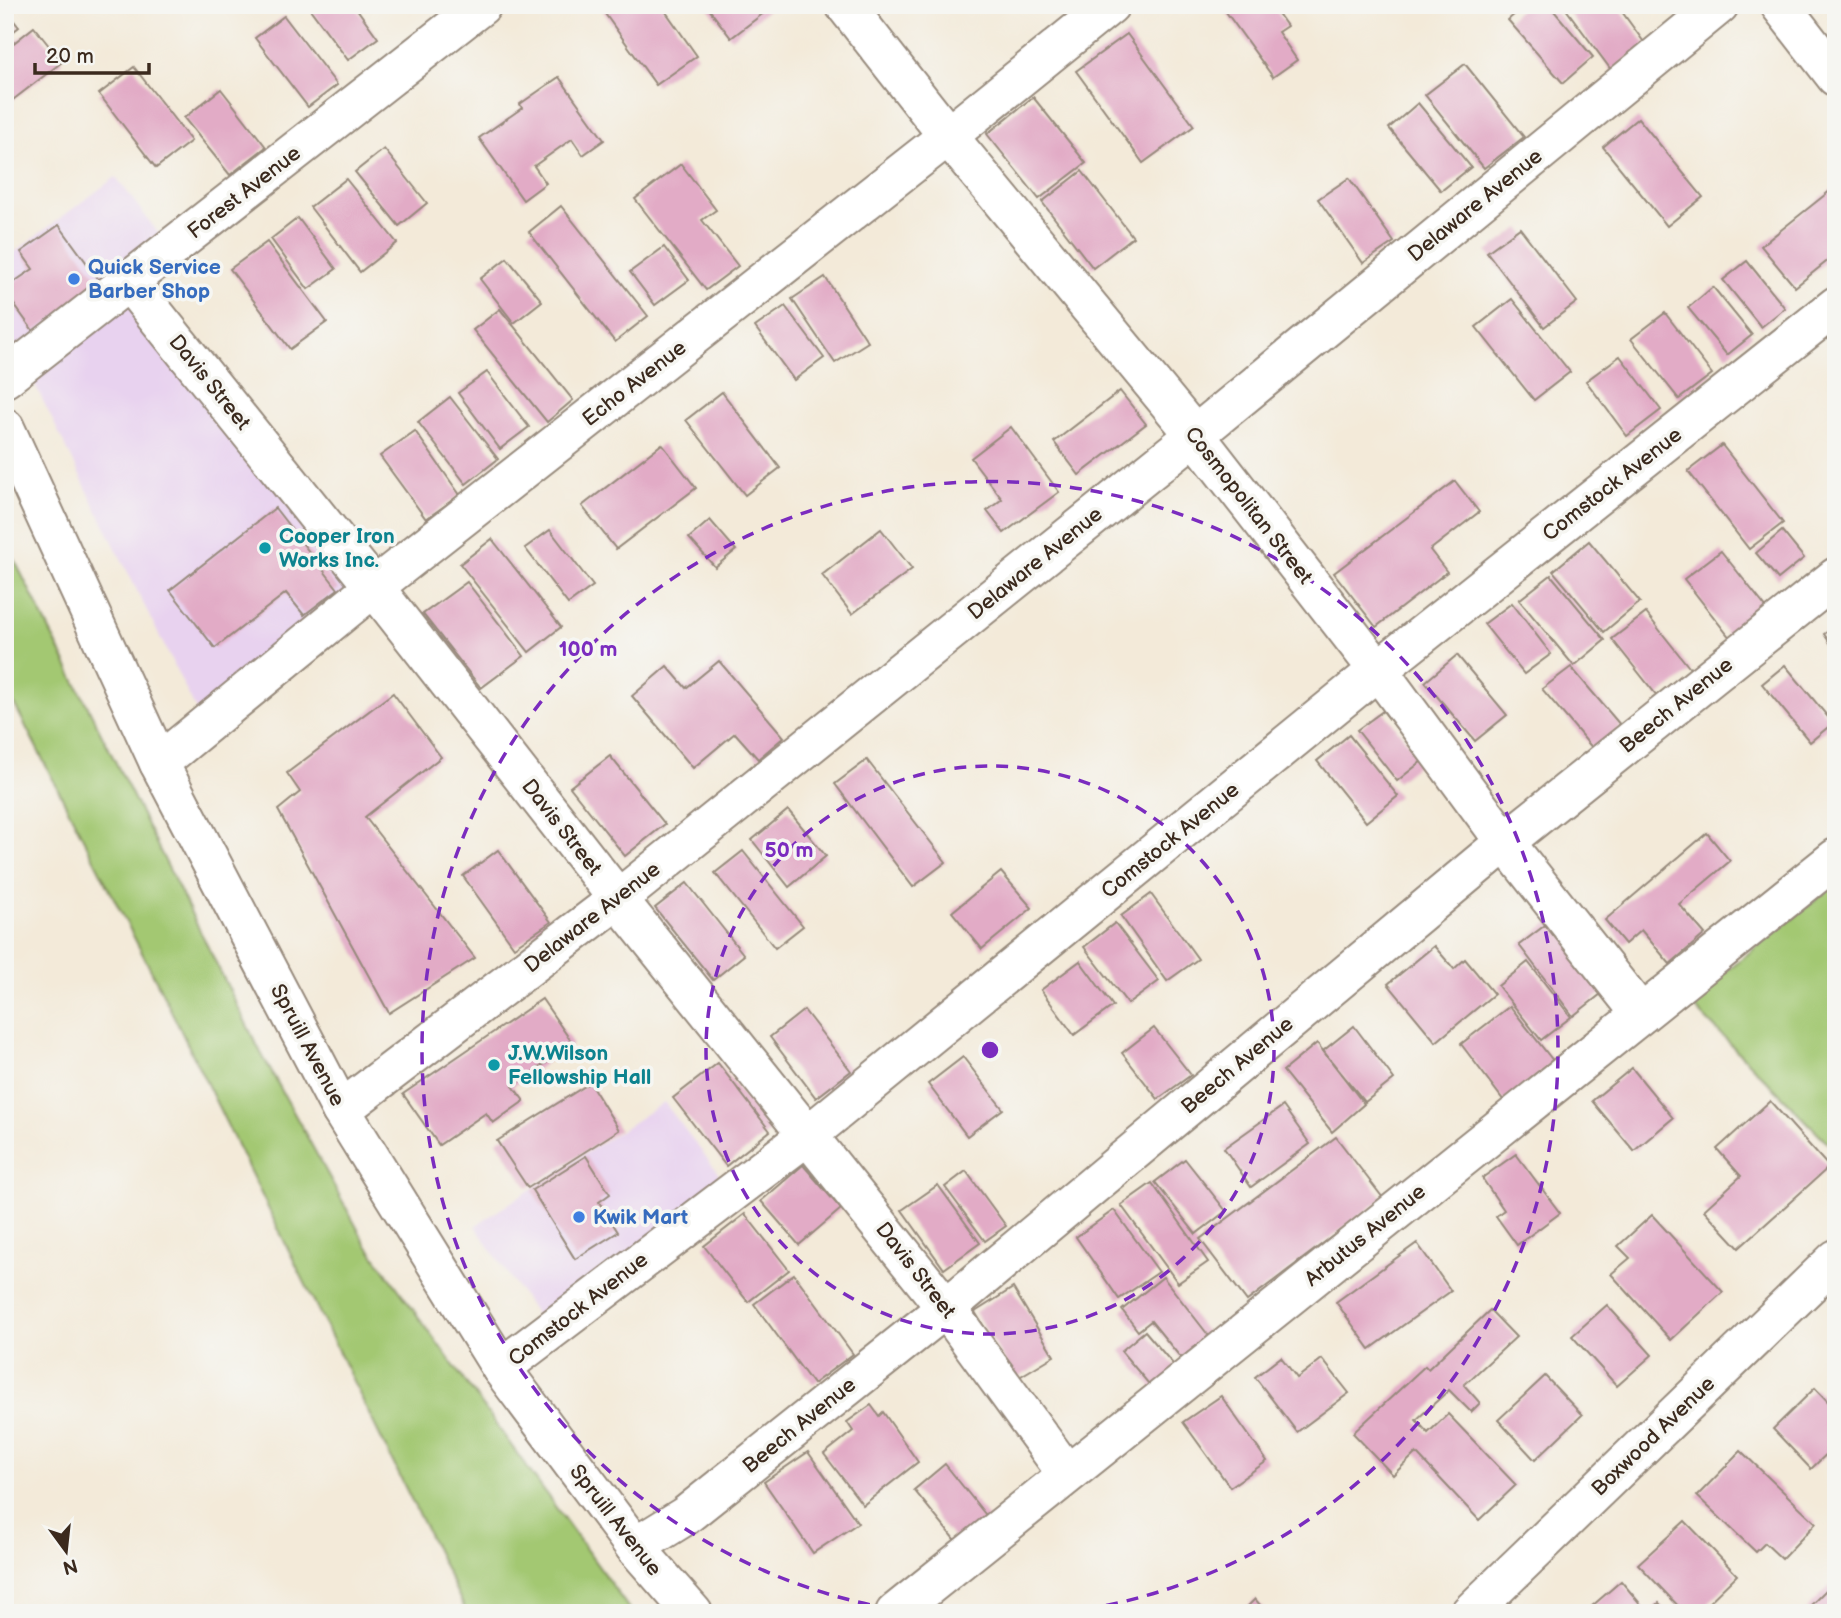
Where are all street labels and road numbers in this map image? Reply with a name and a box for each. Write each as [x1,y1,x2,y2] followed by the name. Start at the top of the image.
[183,141,306,244] street label: Forest Avenue
[1403,144,1547,267] street label: Delaware Avenue
[164,330,256,435] street label: Davis Street
[577,335,691,432] street label: Echo Avenue
[1179,422,1318,589] street label: Cosmopolitan Street
[1538,422,1687,547] street label: Comstock Avenue
[963,502,1107,625] street label: Delaware Avenue
[1615,652,1738,759] street label: Beech Avenue
[516,774,607,881] street label: Davis Street
[1096,777,1244,904] street label: Comstock Avenue
[519,857,665,978] street label: Delaware Avenue
[265,980,350,1111] street label: Spruill Avenue
[1176,1011,1298,1119] street label: Beech Avenue
[1300,1179,1431,1292] street label: Arbutus Avenue
[870,1217,961,1324] street label: Davis Street
[504,1247,653,1372] street label: Comstock Avenue
[1587,1371,1720,1501] street label: Boxwood Avenue
[738,1372,861,1479] street label: Beech Avenue
[564,1460,667,1581] street label: Spruill Avenue

